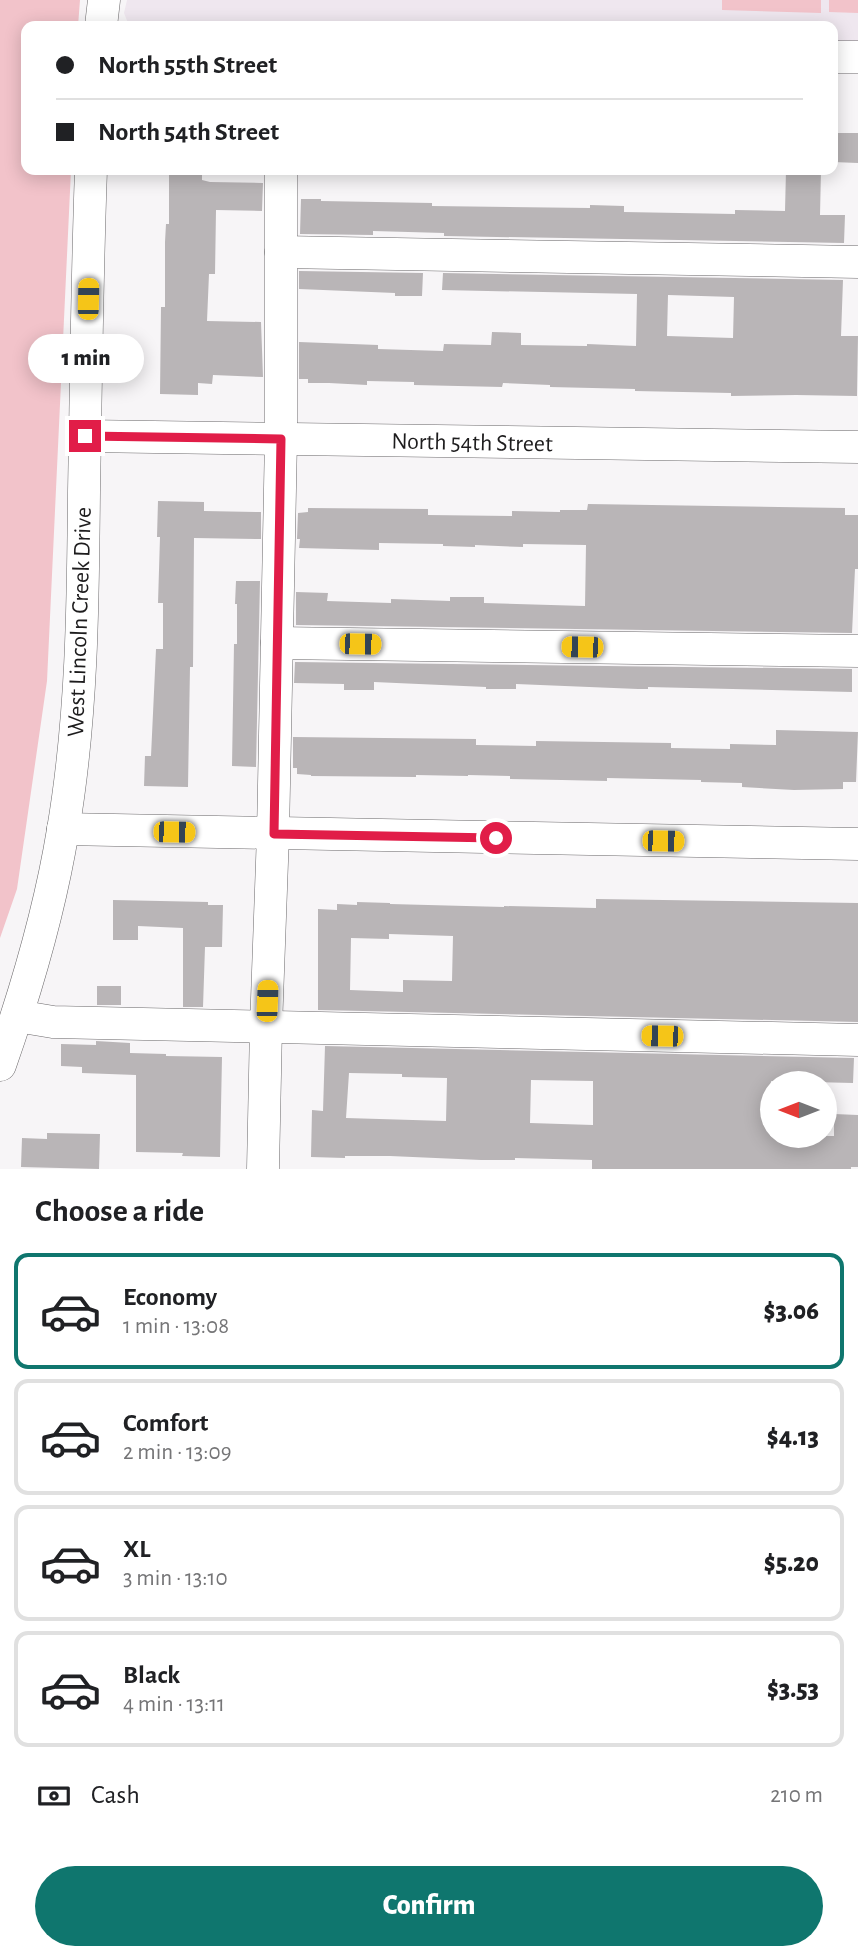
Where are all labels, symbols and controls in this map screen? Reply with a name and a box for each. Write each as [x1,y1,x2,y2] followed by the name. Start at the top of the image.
[98,52,277,78] text: North 55th Street
[98,119,279,145] text: North 54th Street
[78,278,99,320] car
[27,334,143,384] callout: 1 min
[62,347,110,370] text: 1 min
[69,420,101,452] route end
[391,430,553,456] street label: North 54th Street
[64,507,96,737] street label: West Lincoln Creek Drive
[339,633,382,655] car
[561,636,604,658] car
[153,821,196,843] car
[480,822,512,854] route start
[642,830,685,852] car
[256,980,279,1022] car
[641,1025,684,1047] car
[760,1071,836,1148] north arrow
[760,1071,837,1148] map controls
[35,1195,204,1227] text: Choose a ride
[39,1280,102,1343] icon: car
[123,1284,217,1310] text: Economy
[764,1298,819,1324] text: $3.06
[123,1315,229,1338] text: 1 min · 13:08
[39,1406,102,1469] icon: car
[123,1410,208,1436] text: Comfort
[767,1424,819,1450] text: $4.13
[123,1441,232,1464] text: 2 min · 13:09
[39,1532,102,1595] icon: car
[123,1536,150,1562] text: XL
[764,1550,819,1576] text: $5.20
[123,1567,228,1590] text: 3 min · 13:10
[39,1658,102,1721] icon: car
[123,1662,180,1688] text: Black
[767,1676,819,1702] text: $3.53
[123,1693,225,1716] text: 4 min · 13:11
[35,1777,73,1815] icon: cash
[91,1782,140,1808] text: Cash
[770,1784,823,1807] text: 210 m
[35,1866,823,1946] button: Confirm

